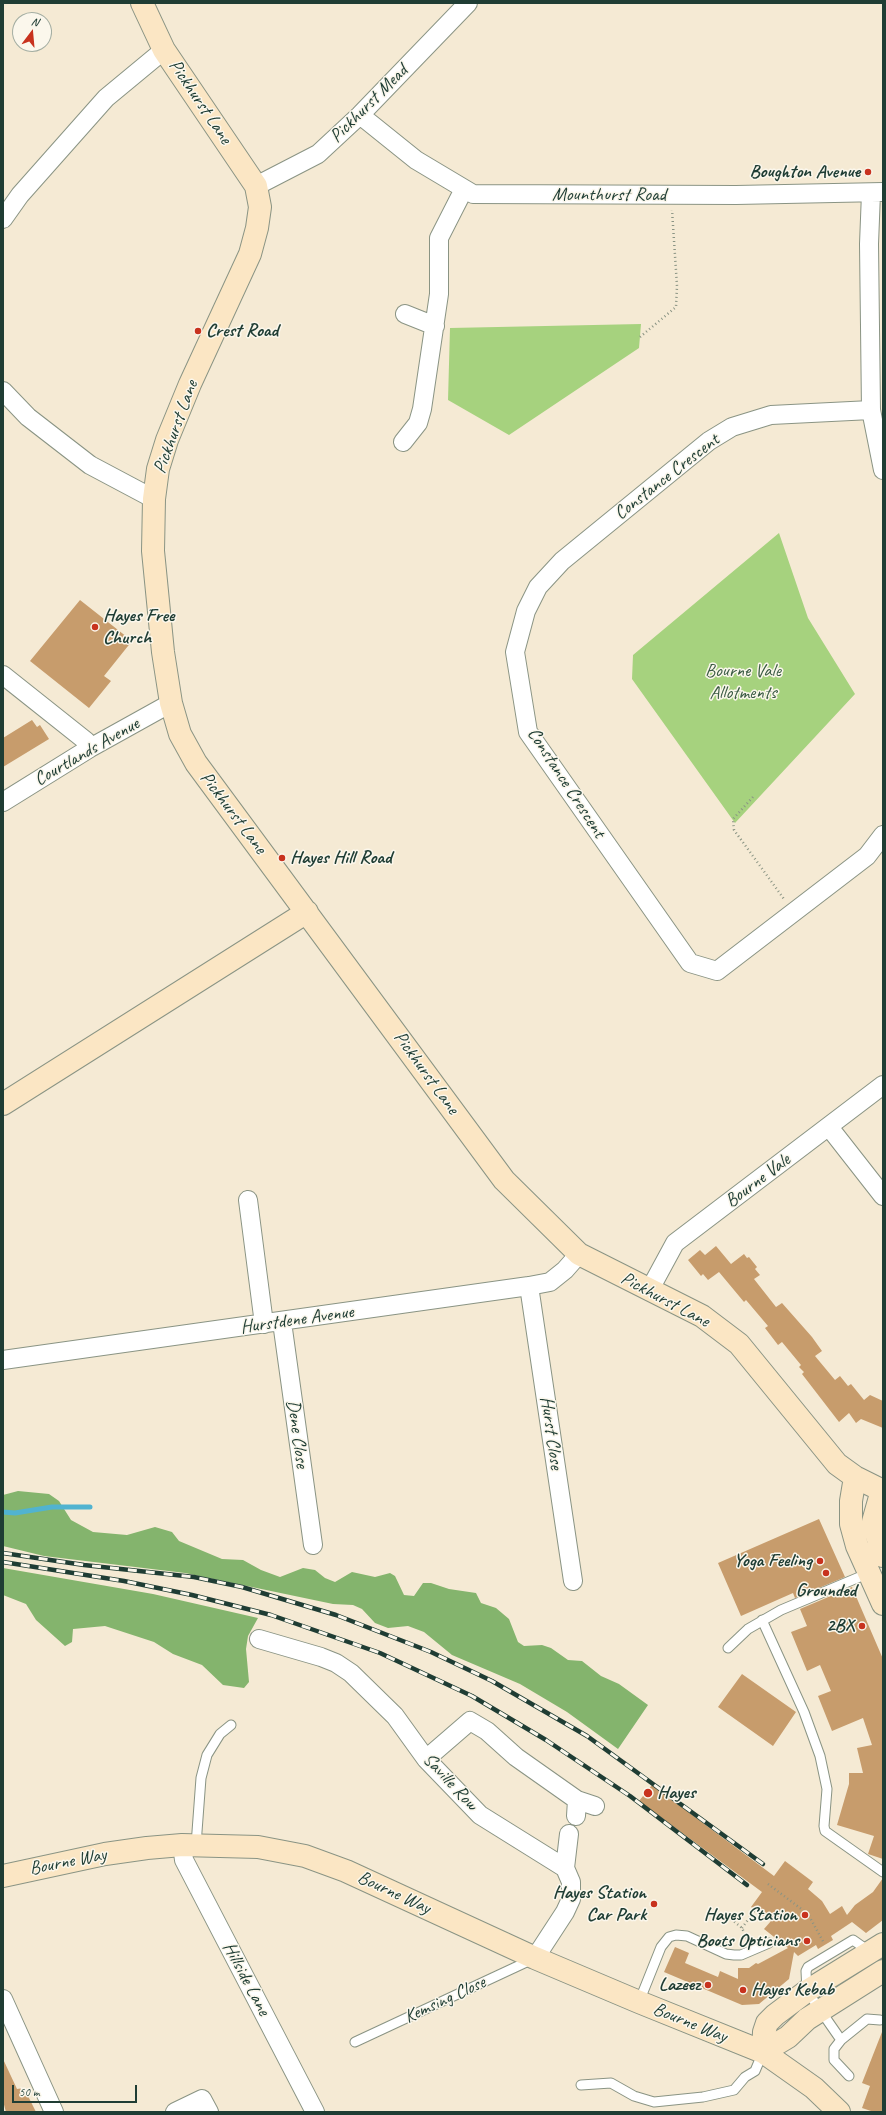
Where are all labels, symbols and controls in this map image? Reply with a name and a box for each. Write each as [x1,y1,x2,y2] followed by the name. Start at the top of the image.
[12,12,52,52] north arrow
[30,14,40,29] text: N
[163,55,237,149] street label: Pickhurst Lane
[325,60,413,148] street label: Pickhurst Mead
[750,161,860,183] place label: Boughton Avenue
[863,167,873,177] marker: Boughton Avenue
[552,184,666,206] street label: Mounthurst Road
[206,320,278,342] place label: Crest Road
[193,326,203,336] marker: Crest Road
[149,377,203,477] street label: Pickhurst Lane
[610,429,724,525] street label: Constance Crescent
[103,605,174,649] place label: Hayes Free Church
[90,622,100,632] marker: Hayes Free Church
[705,660,781,704] park label: Bourne Vale Allotments
[30,713,144,791] street label: Courtlands Avenue
[522,723,610,843] street label: Constance Crescent
[195,767,271,859] street label: Pickhurst Lane
[290,847,392,869] place label: Hayes Hill Road
[277,853,287,863] marker: Hayes Hill Road
[388,1027,464,1119] street label: Pickhurst Lane
[721,1149,795,1213] street label: Bourne Vale
[617,1267,713,1333] street label: Pickhurst Lane
[239,1301,355,1339] street label: Hurstdene Avenue
[535,1395,567,1471] street label: Hurst Close
[281,1399,313,1469] street label: Dene Close
[733,1550,812,1572] place label: Yoga Feeling
[815,1556,825,1566] marker: Yoga Feeling
[821,1568,831,1578] marker: Grounded
[796,1580,856,1602] place label: Grounded
[826,1615,854,1637] place label: 2BX
[857,1621,867,1631] marker: 2BX
[418,1748,482,1816] street label: Saville Row
[657,1782,695,1804] place label: Hayes
[642,1787,654,1799] marker: Hayes
[28,1843,108,1881] street label: Bourne Way
[354,1866,434,1920] street label: Bourne Way
[553,1882,646,1926] place label: Hayes Station Car Park
[649,1899,659,1909] marker: Hayes Station Car Park
[704,1904,797,1926] place label: Hayes Station
[800,1910,810,1920] marker: Hayes Station
[696,1930,799,1952] place label: Boots Opticians
[802,1936,812,1946] marker: Boots Opticians
[217,1938,275,2020] street label: Hillside Lane
[401,1971,489,2029] street label: Kemsing Close
[659,1974,700,1996] place label: Lazeez
[751,1979,834,2001] place label: Hayes Kebab
[703,1980,713,1990] marker: Lazeez
[738,1985,748,1995] marker: Hayes Kebab
[650,1998,730,2048] street label: Bourne Way
[14,2077,139,2103] scale bar
[19,2084,39,2100] text: 50 m

